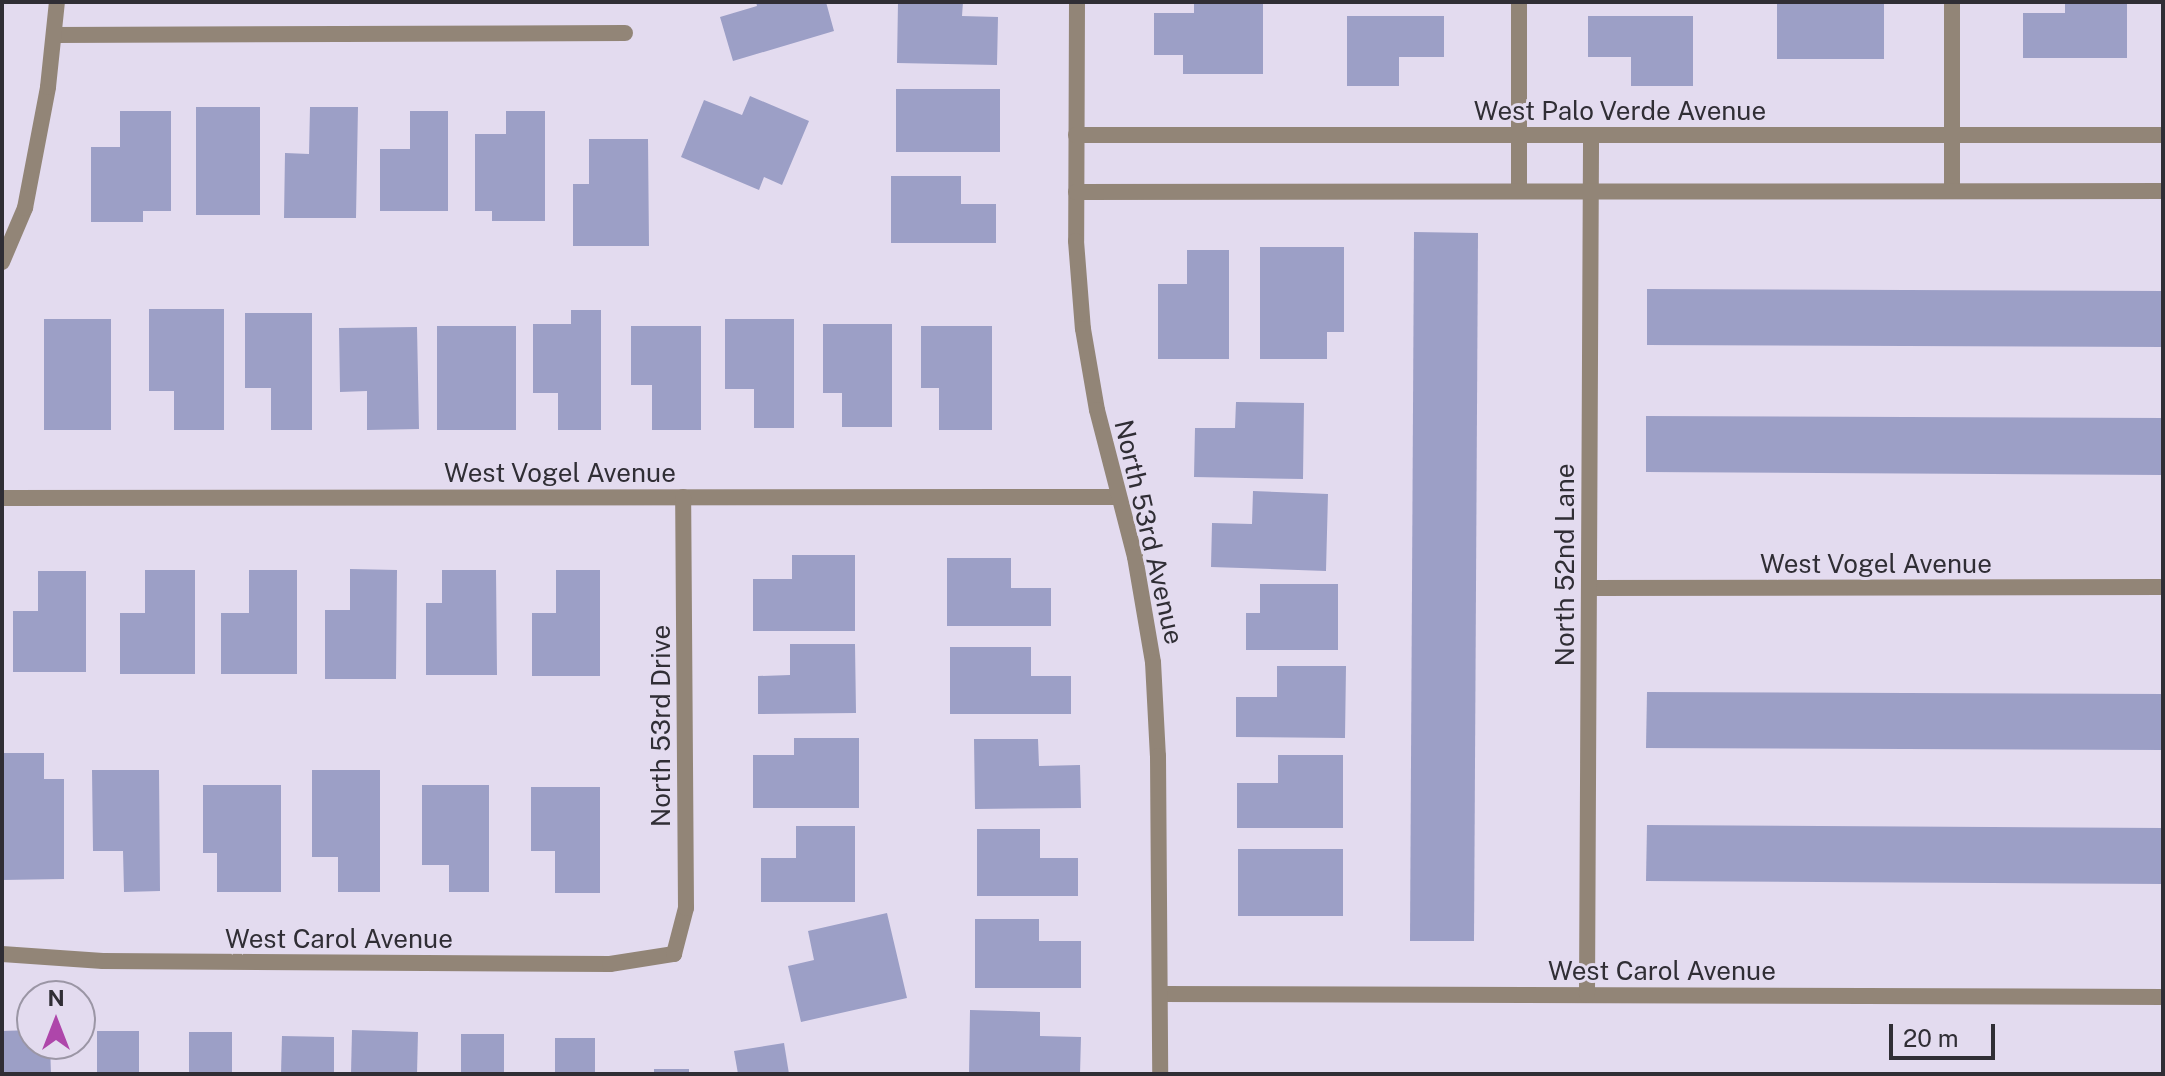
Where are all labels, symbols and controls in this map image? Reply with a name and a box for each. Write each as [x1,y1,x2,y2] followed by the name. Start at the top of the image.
[1473,95,1767,127] street label: West Palo Verde Avenue
[1108,417,1190,647] street label: North 53rd Avenue
[444,457,676,489] street label: West Vogel Avenue
[1549,463,1581,667] street label: North 52nd Lane
[1760,548,1992,580] street label: West Vogel Avenue
[645,625,677,827] street label: North 53rd Drive
[225,923,453,955] street label: West Carol Avenue
[1548,955,1776,987] street label: West Carol Avenue
[16,980,96,1060] north arrow
[47,985,65,1011] text: N
[1893,1008,1999,1058] scale bar
[1903,1024,1959,1052] text: 20 m

